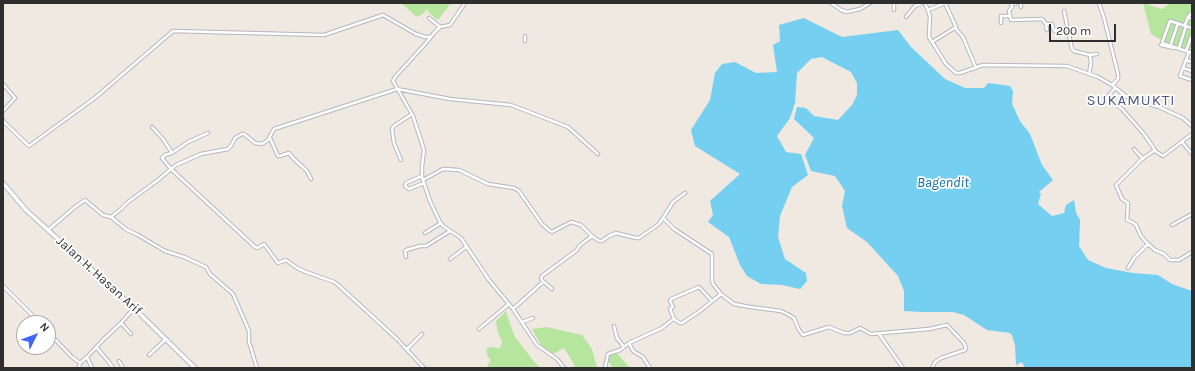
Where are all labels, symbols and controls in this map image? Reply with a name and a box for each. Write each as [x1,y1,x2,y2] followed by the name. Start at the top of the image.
[1051,16,1118,42] scale bar
[1056,24,1091,38] text: 200 m
[1087,92,1175,110] district label: SUKAMUKTI
[917,175,969,191] water label: Bagendit
[53,234,145,318] street label: Jalan H. Hasan Arif
[16,315,56,355] north arrow
[37,320,52,335] text: N

